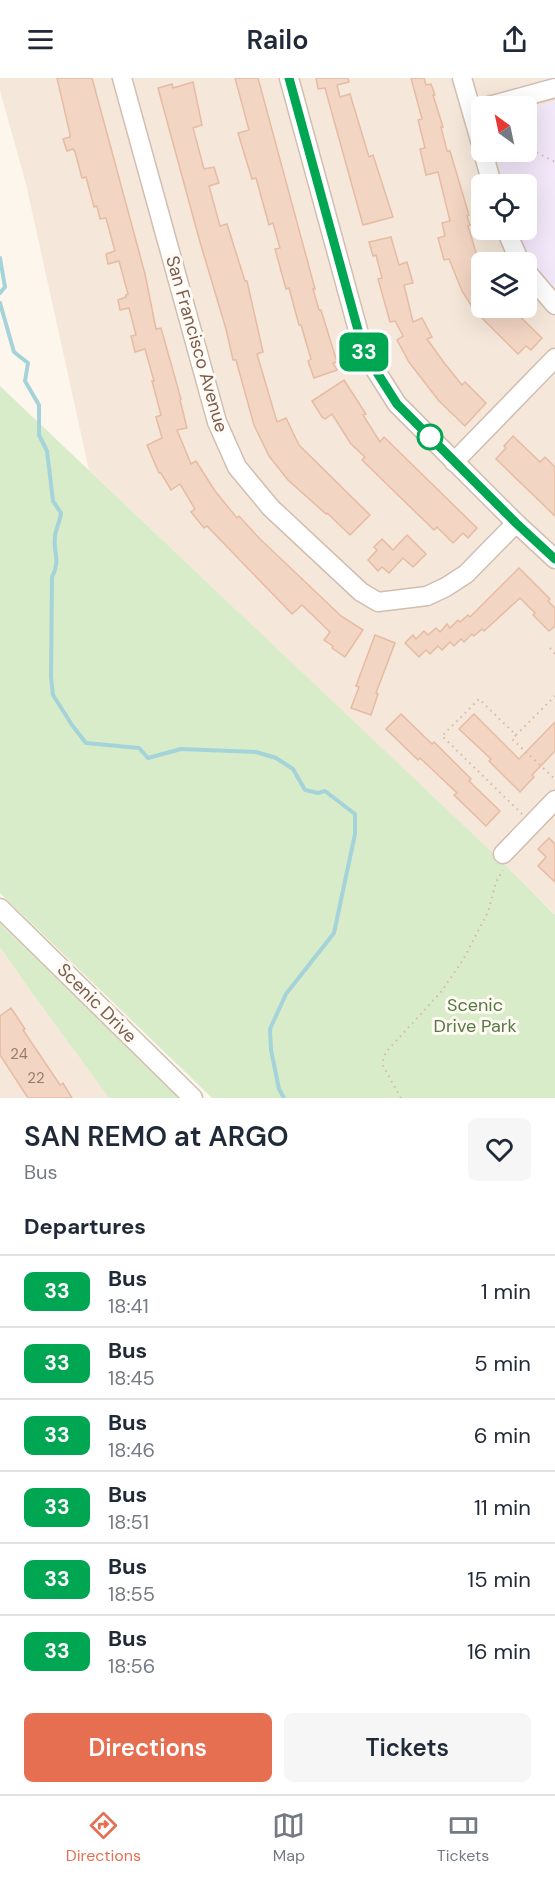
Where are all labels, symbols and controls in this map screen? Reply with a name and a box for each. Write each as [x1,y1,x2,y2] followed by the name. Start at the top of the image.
[246,22,309,57] text: Railo
[24,23,57,56] icon: menu
[498,23,531,56] icon: share
[471,96,537,162] north arrow
[471,96,537,318] map controls
[471,174,537,240] button: locate
[471,252,537,318] button: layers
[160,253,234,435] street label: San Francisco Avenue
[337,332,391,372] line badge: 33
[351,338,377,366] text: 33
[417,424,443,450] unlabelled marker
[52,958,142,1048] street label: Scenic Drive
[434,993,516,1038] park label: Scenic Drive Park
[10,1044,28,1064] house number: 24
[27,1068,45,1088] house number: 22
[24,1118,289,1155] text: SAN REMO at ARGO
[468,1118,531,1181] button: heart
[24,1159,58,1185] text: Bus
[24,1212,146,1241] text: Departures
[108,1264,147,1293] text: Bus
[44,1277,70,1305] text: 33
[481,1277,531,1306] text: 1 min
[108,1293,149,1319] text: 18:41
[108,1336,147,1365] text: Bus
[44,1349,70,1377] text: 33
[474,1349,531,1378] text: 5 min
[108,1365,155,1391] text: 18:45
[108,1408,147,1437] text: Bus
[44,1421,70,1449] text: 33
[474,1421,531,1450] text: 6 min
[108,1437,155,1463] text: 18:46
[108,1480,147,1509] text: Bus
[44,1493,70,1521] text: 33
[474,1493,531,1522] text: 11 min
[108,1509,149,1535] text: 18:51
[108,1552,147,1581] text: Bus
[44,1565,70,1593] text: 33
[467,1565,531,1594] text: 15 min
[108,1581,155,1607] text: 18:55
[108,1624,147,1653] text: Bus
[44,1637,70,1665] text: 33
[467,1637,531,1666] text: 16 min
[108,1653,155,1679] text: 18:56
[24,1713,272,1782] button: Directions
[284,1713,531,1782] button: Tickets
[66,1809,141,1866] tab: Directions
[272,1809,305,1866] tab: Map
[437,1809,489,1866] tab: Tickets

